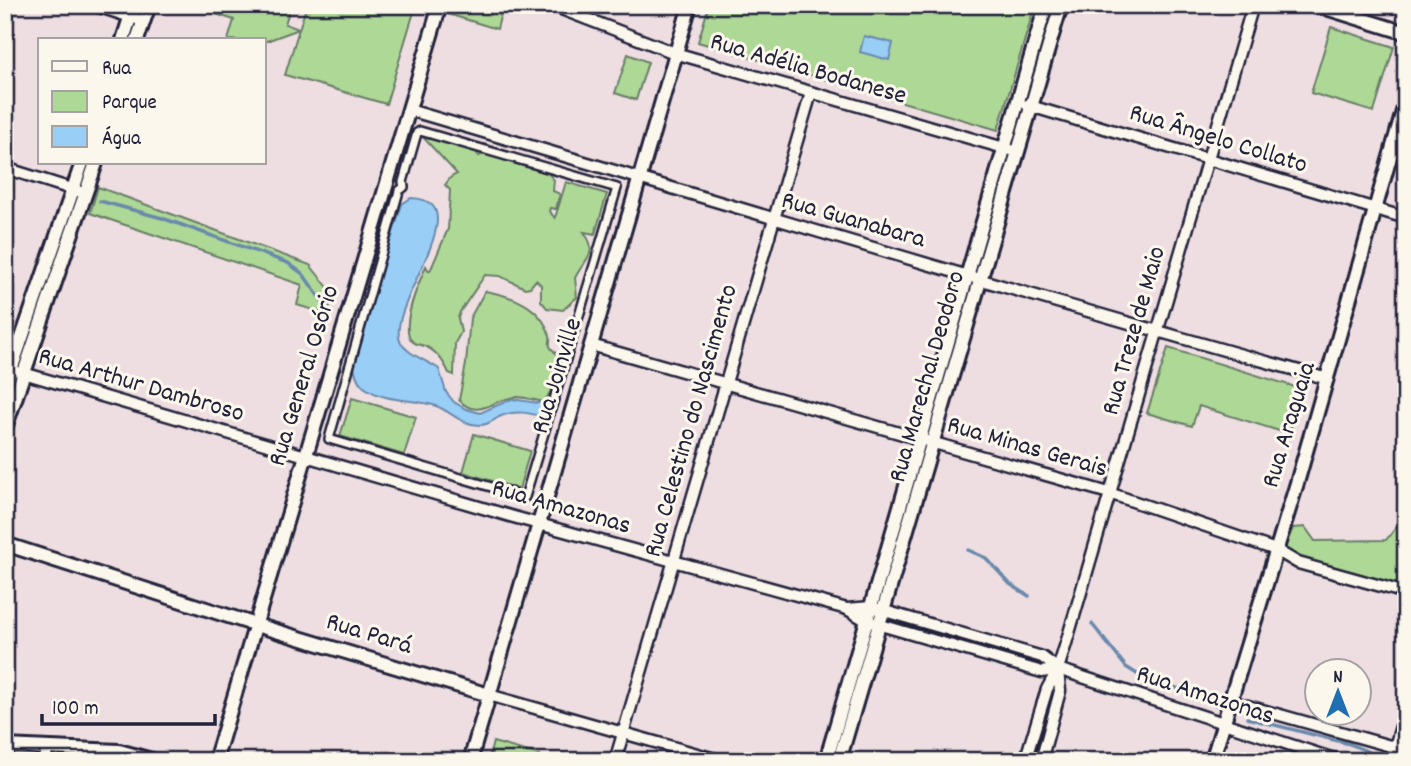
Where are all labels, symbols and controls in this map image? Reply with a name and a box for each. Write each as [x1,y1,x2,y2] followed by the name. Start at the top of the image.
[705,24,911,116] street label: Rua Adélia Bodanese
[38,38,266,164] legend
[102,55,132,85] text: Rua
[102,89,157,119] text: Parque
[1125,95,1311,185] street label: Rua Ângelo Collato
[102,125,142,155] text: Água
[777,183,930,259] street label: Rua Guanabara
[1093,242,1177,420] street label: Rua Treze de Maio
[880,267,976,487] street label: Rua Marechal Deodoro
[635,280,749,562] street label: Rua Celestino do Nascimento
[260,281,350,471] street label: Rua General Osório
[523,314,593,438] street label: Rua Joinville
[34,339,248,433] street label: Rua Arthur Dambroso
[1253,357,1327,492] street label: Rua Araguaia
[942,407,1112,489] street label: Rua Minas Gerais
[487,471,635,545] street label: Rua Amazonas
[321,604,417,666] street label: Rua Pará
[1131,656,1279,736] street label: Rua Amazonas
[1302,658,1372,728] north arrow
[1333,665,1343,692] text: N
[42,682,215,726] scale bar
[52,695,99,725] text: 100 m

